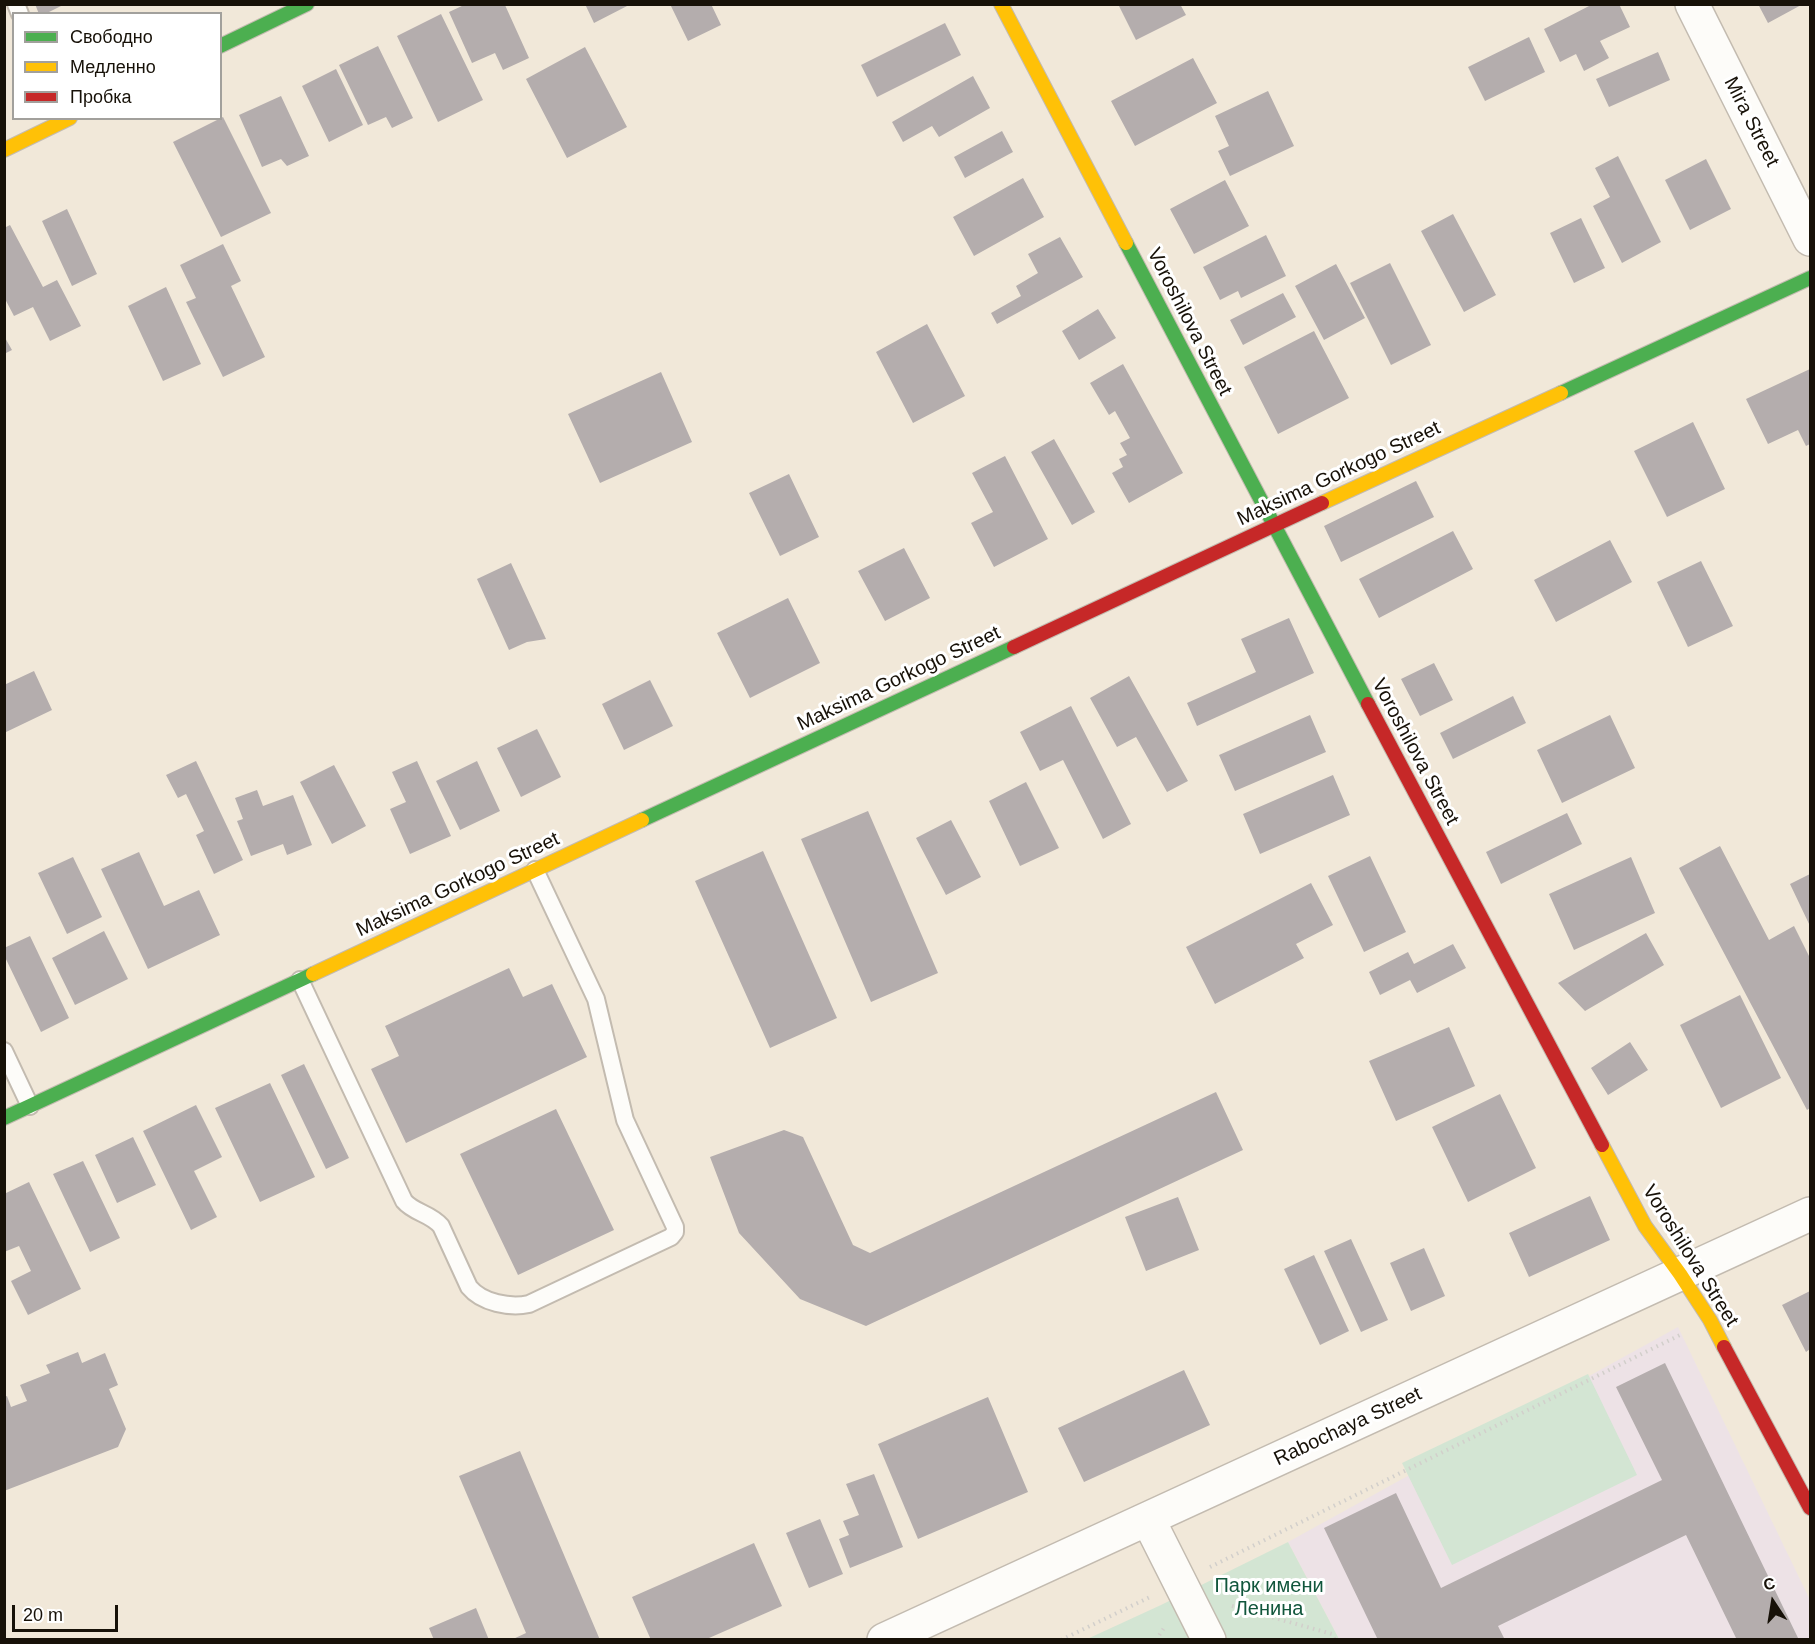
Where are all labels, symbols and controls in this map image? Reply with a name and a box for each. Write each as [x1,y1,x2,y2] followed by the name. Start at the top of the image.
[12,12,222,120] legend
[70,27,153,47] text: Свободно
[70,57,156,77] text: Медленно
[1718,73,1784,171] street label: Mira Street
[70,87,132,107] text: Пробка
[1141,244,1237,400] street label: Voroshilova Street
[1234,416,1444,532] street label: Maksima Gorkogo Street
[794,621,1004,737] street label: Maksima Gorkogo Street
[1366,675,1464,829] street label: Voroshilova Street
[353,827,563,943] street label: Maksima Gorkogo Street
[1637,1181,1743,1331] street label: Voroshilova Street
[1270,1382,1426,1472] street label: Rabochaya Street
[1743,1572,1803,1632] north arrow
[1214,1574,1324,1621] park label: Парк имени Ленина
[1762,1574,1777,1593] text: С
[15,1593,122,1631] scale bar
[23,1605,63,1625] text: 20 m

